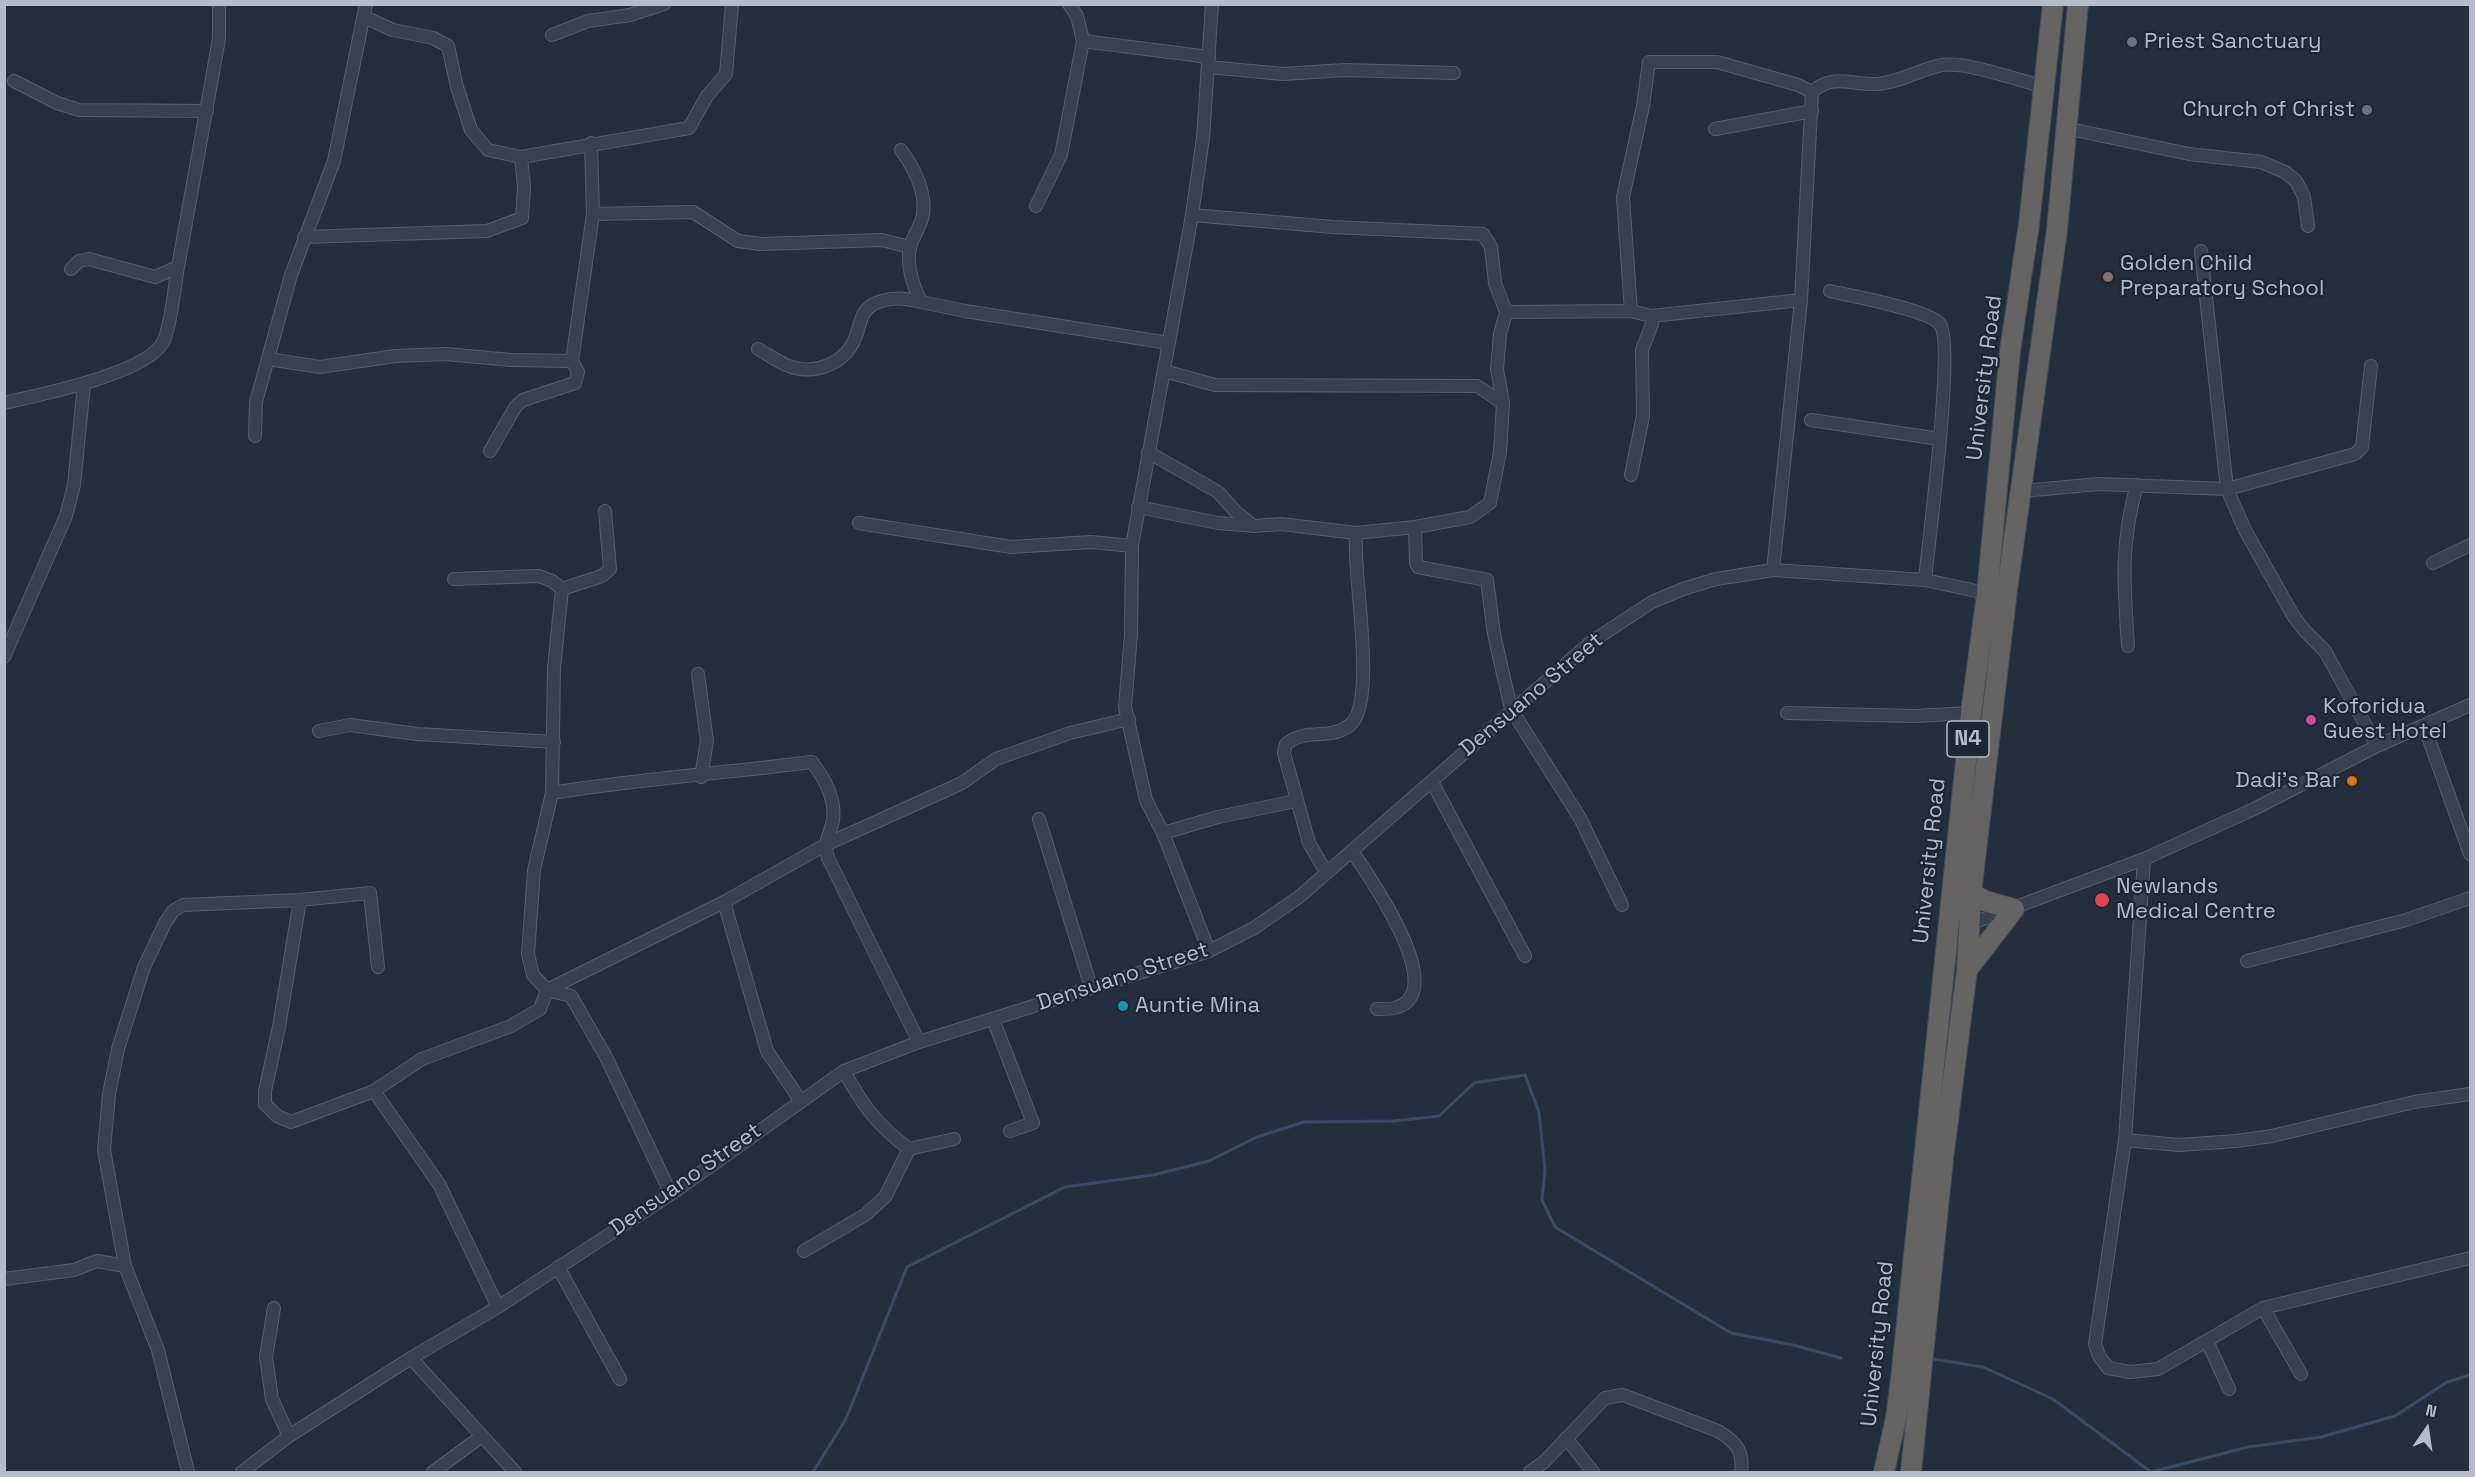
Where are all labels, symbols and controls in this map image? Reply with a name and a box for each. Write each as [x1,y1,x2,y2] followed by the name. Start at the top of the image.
[2144,29,2321,55] place label: Priest Sanctuary
[2125,35,2139,49] marker: Priest Sanctuary
[2183,97,2355,123] place label: Church of Christ
[2360,103,2374,117] marker: Church of Christ
[2120,251,2324,302] place label: Golden Child Preparatory School
[2101,270,2115,284] marker: Golden Child Preparatory School
[1962,294,2008,462] street label: University Road
[1455,627,1609,763] street label: Densuano Street
[2323,694,2447,746] place label: Koforidua Guest Hotel
[2304,713,2318,727] marker: Koforidua Guest Hotel
[1947,721,1989,757] road number: N4
[2235,768,2340,794] place label: Dadi's Bar
[2345,774,2359,788] marker: Dadi's Bar
[1908,777,1952,945] street label: University Road
[2116,874,2276,926] place label: Newlands Medical Centre
[2093,891,2111,909] marker: Newlands Medical Centre
[1034,937,1212,1017] street label: Densuano Street
[1135,993,1260,1019] place label: Auntie Mina
[1116,999,1130,1013] marker: Auntie Mina
[605,1118,767,1242] street label: Densuano Street
[1856,1260,1900,1428] street label: University Road
[2397,1399,2457,1459] north arrow
[2424,1400,2439,1422] text: N

